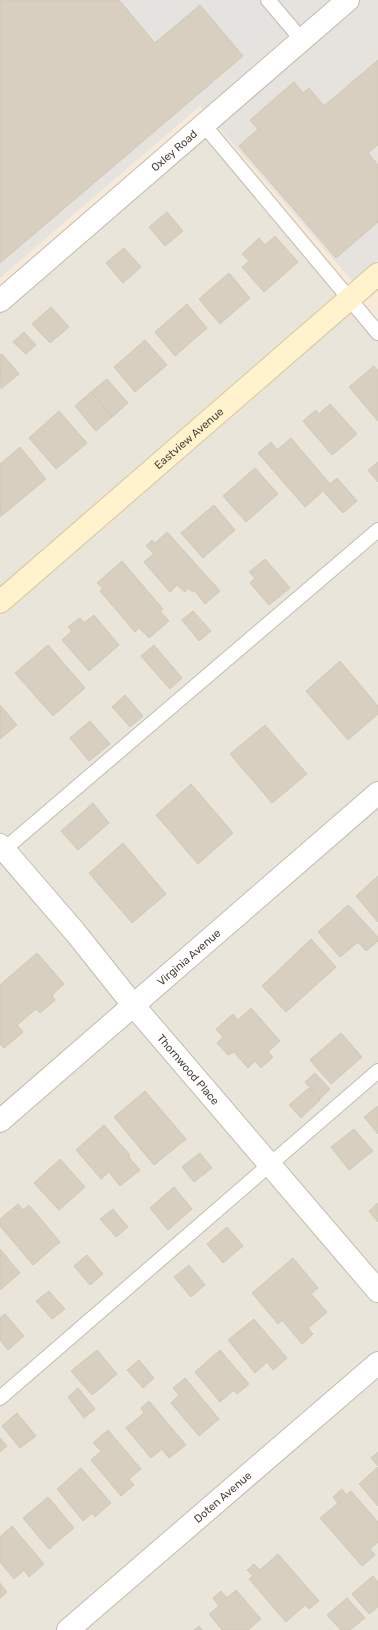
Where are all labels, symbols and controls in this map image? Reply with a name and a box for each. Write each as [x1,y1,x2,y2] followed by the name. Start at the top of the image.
[148,127,200,174] street label: Oxley Road
[152,405,226,472] street label: Eastview Avenue
[155,926,223,988] street label: Virginia Avenue
[155,1032,222,1107] street label: Thornwood Place
[191,1468,254,1525] street label: Doten Avenue

